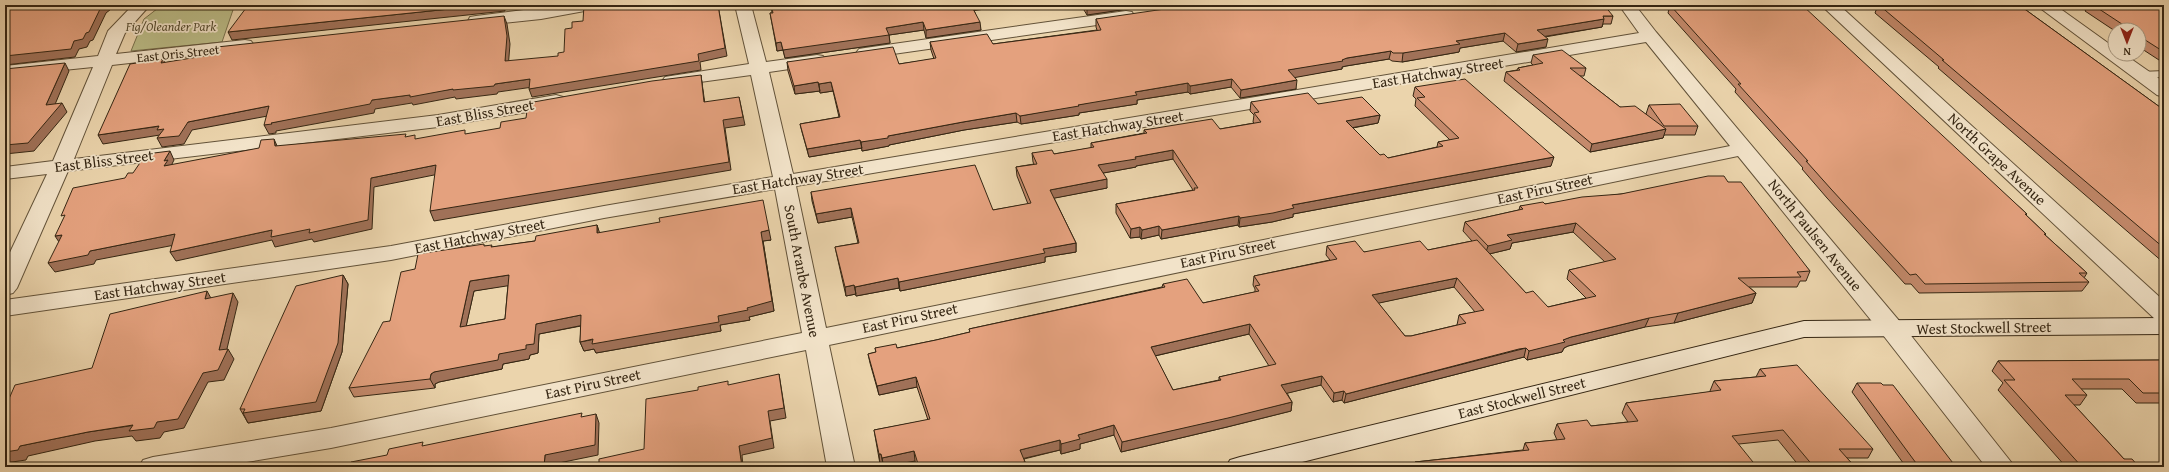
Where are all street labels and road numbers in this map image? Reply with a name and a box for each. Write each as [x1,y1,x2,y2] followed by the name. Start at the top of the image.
[136,40,221,67] street label: East Oris Street
[1371,52,1506,93] street label: East Hatchway Street
[434,93,536,131] street label: East Bliss Street
[1051,105,1186,146] street label: East Hatchway Street
[1944,108,2051,210] street label: North Grape Avenue
[53,144,155,177] street label: East Bliss Street
[731,158,866,199] street label: East Hatchway Street
[1495,168,1595,209] street label: East Piru Street
[1764,174,1867,295] street label: North Paulsen Avenue
[779,203,826,339] street label: South Aranbe Avenue
[413,212,548,258] street label: East Hatchway Street
[1178,232,1278,273] street label: East Piru Street
[93,266,228,305] street label: East Hatchway Street
[860,297,960,338] street label: East Piru Street
[1916,316,2052,339] street label: West Stockwell Street
[543,363,643,404] street label: East Piru Street
[1456,371,1588,424] street label: East Stockwell Street

